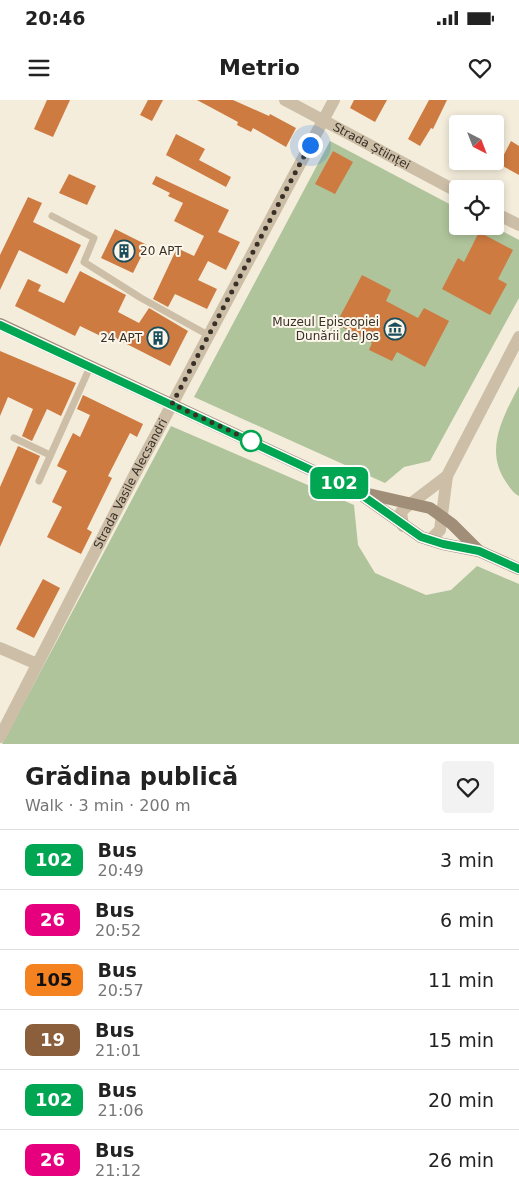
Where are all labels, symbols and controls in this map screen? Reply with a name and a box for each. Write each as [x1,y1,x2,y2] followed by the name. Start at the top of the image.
[25,7,85,29] text: 20:46
[25,54,53,82] icon: menu
[466,54,494,82] icon: heart
[219,55,300,80] text: Metrio
[449,115,504,170] north arrow
[449,115,504,235] map controls
[330,120,413,172] street label: Strada Științei
[298,133,323,158] your location
[449,180,504,235] button: locate
[112,239,136,263] building icon: 20 APT
[140,244,183,258] place label: 20 APT
[272,315,379,343] place label: Muzeul Episcopiei Dunării de Jos
[383,317,407,341] museum icon: Muzeul Episcopiei Dunării de Jos
[146,326,170,350] building icon: 24 APT
[100,331,143,345] place label: 24 APT
[91,416,170,551] street label: Strada Vasile Alecsandri
[240,430,262,452] unlabelled marker
[310,467,368,499] line badge: 102
[320,472,358,493] text: 102
[442,761,494,813] button: heart
[25,763,238,791] text: Grădina publică
[25,796,190,815] text: Walk · 3 min · 200 m
[98,839,137,861] text: Bus
[35,849,73,870] text: 102
[440,849,494,871] text: 3 min
[98,861,144,880] text: 20:49
[95,899,134,921] text: Bus
[40,909,65,930] text: 26
[440,909,494,931] text: 6 min
[95,921,141,940] text: 20:52
[98,959,137,981] text: Bus
[35,969,73,990] text: 105
[428,969,494,991] text: 11 min
[98,981,144,1000] text: 20:57
[95,1019,134,1041] text: Bus
[40,1029,65,1050] text: 19
[428,1029,494,1051] text: 15 min
[95,1041,141,1060] text: 21:01
[98,1079,137,1101] text: Bus
[35,1089,73,1110] text: 102
[428,1089,494,1111] text: 20 min
[98,1101,144,1120] text: 21:06
[95,1139,134,1161] text: Bus
[40,1149,65,1170] text: 26
[428,1149,494,1171] text: 26 min
[95,1161,141,1180] text: 21:12

